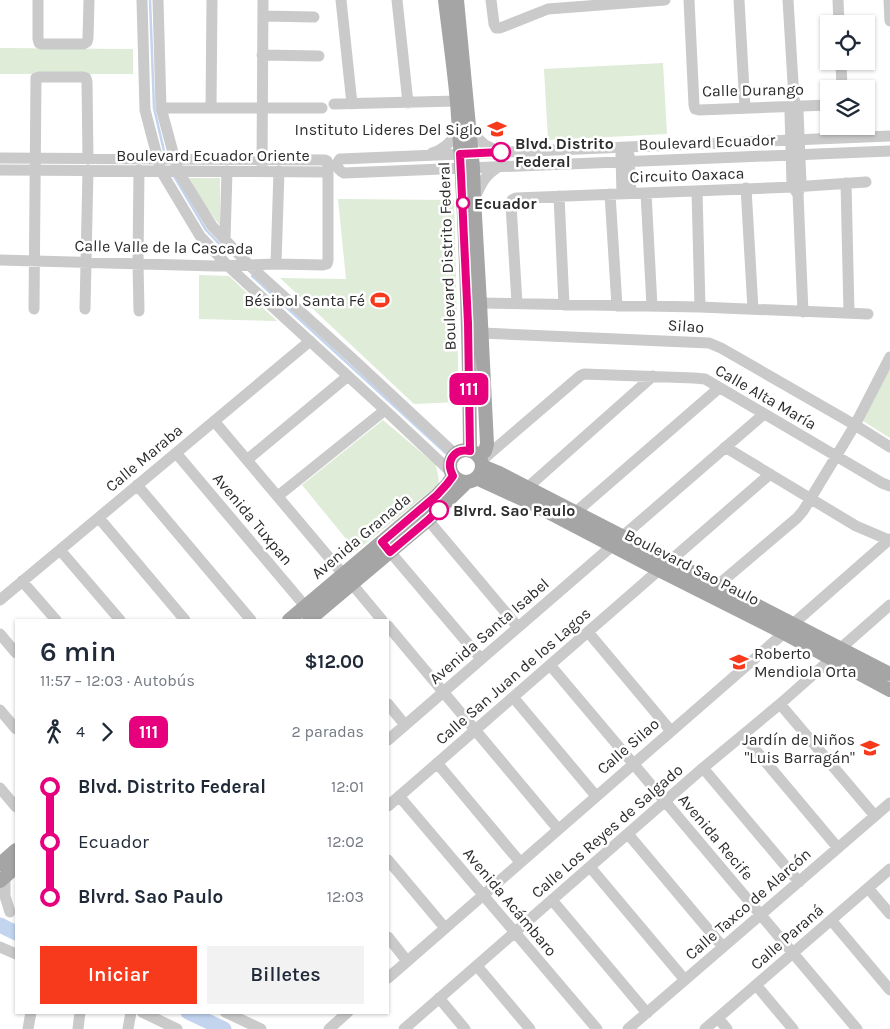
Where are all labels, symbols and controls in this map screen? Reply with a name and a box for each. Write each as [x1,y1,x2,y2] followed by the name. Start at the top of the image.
[820,15,875,135] map controls
[820,15,875,70] button: locate
[702,80,804,100] street label: Calle Durango
[820,80,875,135] button: layers
[486,118,508,140] school or university icon: Instituto Lideres Del Siglo
[295,120,482,139] place label: Instituto Lideres Del Siglo
[638,130,776,154] street label: Boulevard Ecuador
[515,134,614,171] place label: Blvd. Distrito Federal
[491,142,511,162] marker: Blvd. Distrito Federal
[116,146,310,165] street label: Boulevard Ecuador Oriente
[434,161,460,351] street label: Boulevard Distrito Federal
[629,164,745,186] street label: Circuito Oaxaca
[474,194,537,213] place label: Ecuador
[456,196,470,210] marker: Ecuador
[74,236,254,258] street label: Calle Valle de la Cascada
[369,289,391,311] sports icon: Bésibol Santa Fé
[244,291,365,310] place label: Bésibol Santa Fé
[667,315,705,337] street label: Silao
[712,360,820,434] street label: Calle Alta María
[440,373,498,405] line badge: 111
[459,378,479,400] text: 111
[102,420,186,496] street label: Calle Maraba
[209,469,297,569] street label: Avenida Tuxpan
[308,489,414,583] street label: Avenida Granada
[429,500,449,520] marker: Blvrd. Sao Paulo
[453,501,575,520] place label: Blvrd. Sao Paulo
[621,525,763,609] street label: Boulevard Sao Paulo
[425,574,553,688] street label: Avenida Santa Isabel
[432,603,594,749] street label: Calle San Juan de los Lagos
[40,635,116,668] text: 6 min
[754,644,856,681] place label: Roberto Mendiola Orta
[305,651,364,673] text: $12.00
[728,651,750,673] school or university icon: Roberto Mendiola Orta
[40,671,195,690] text: 11:57 – 12:03 · Autobús
[593,714,663,778] street label: Calle Silao
[40,718,68,746] icon: walk
[93,718,121,746] icon: forward
[139,721,158,743] text: 111
[76,722,85,741] text: 4
[291,722,364,741] text: 2 paradas
[742,730,855,767] place label: Jardín de Niños "Luis Barragán"
[859,737,881,759] school or university icon: Jardín de Niños "Luis Barragán"
[527,760,687,902] street label: Calle Los Reyes de Salgado
[78,776,266,798] text: Blvd. Distrito Federal
[331,777,364,796] text: 12:01
[675,790,757,884] street label: Avenida Recife
[78,831,149,853] text: Ecuador
[327,832,364,851] text: 12:02
[459,844,561,960] street label: Avenida Acámbaro
[681,844,815,964] street label: Calle Taxco de Alarcón
[78,886,223,908] text: Blvrd. Sao Paulo
[327,887,364,906] text: 12:03
[747,900,827,974] street label: Calle Paraná
[40,946,197,1004] button: Iniciar
[207,946,364,1004] button: Billetes

